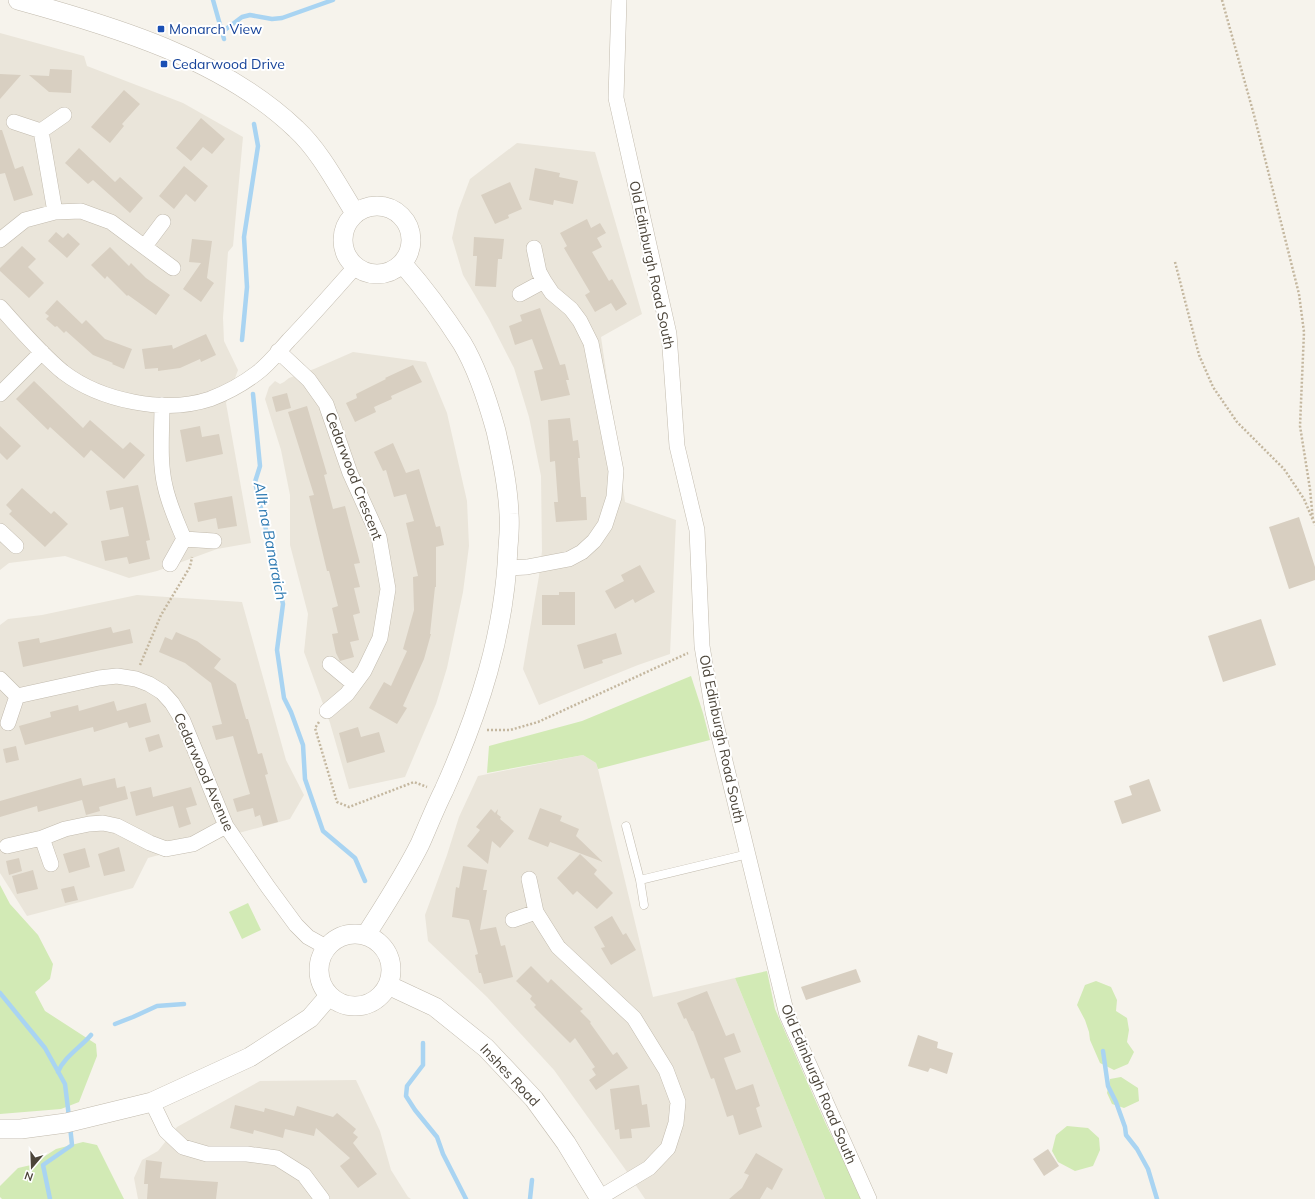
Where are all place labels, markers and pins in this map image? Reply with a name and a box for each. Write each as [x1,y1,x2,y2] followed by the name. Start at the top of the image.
[169,20,262,38] place label: Monarch View
[156,24,166,34] marker: Monarch View
[172,55,285,73] place label: Cedarwood Drive
[159,59,169,69] marker: Cedarwood Drive

